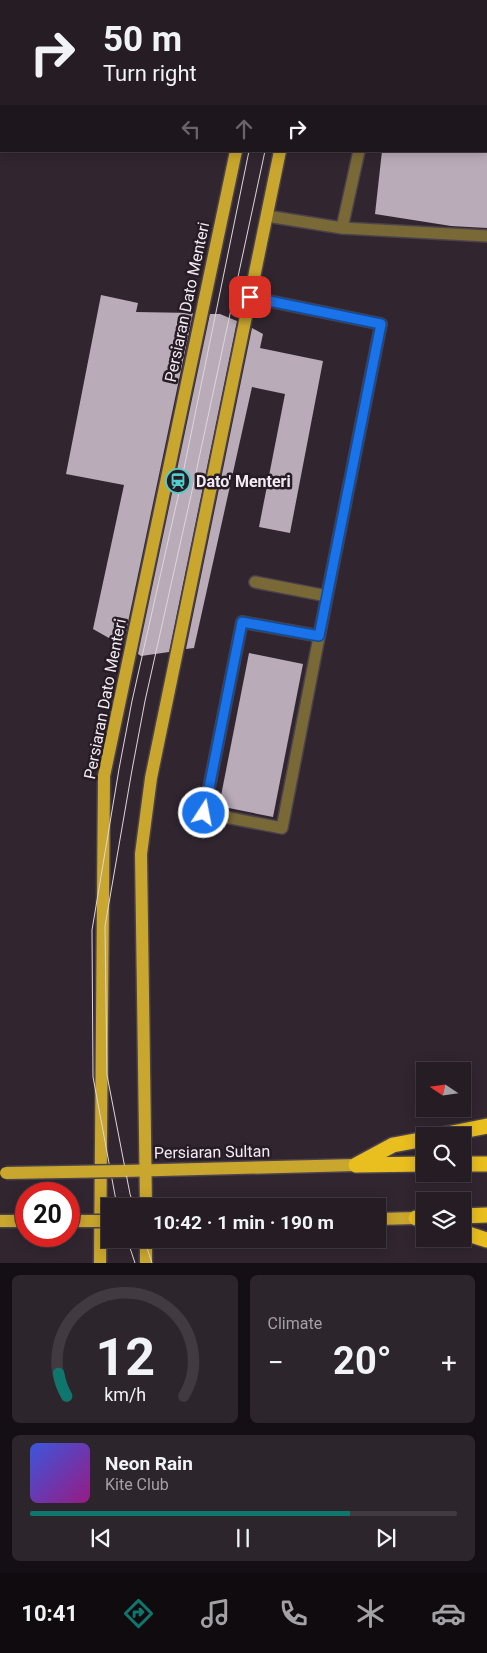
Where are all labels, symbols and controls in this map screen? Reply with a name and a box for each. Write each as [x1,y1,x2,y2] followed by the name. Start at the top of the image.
[103,19,182,60] text: 50 m
[20,20,85,85] icon: right
[103,61,197,86] text: Turn right
[177,115,205,143] icon: left
[230,115,258,143] icon: ahead
[283,115,311,143] icon: right
[161,220,213,384] street label: Persiaran Dato Menteri
[229,276,271,318] pin
[236,283,264,311] icon: arrive
[165,468,191,494] station icon: Dato' Menteri
[196,472,291,491] place label: Dato' Menteri
[80,617,130,781] street label: Persiaran Dato Menteri
[177,786,229,838] position arrow
[416,1062,471,1118] north arrow
[416,1062,471,1247] map controls
[416,1127,471,1182] button: search
[154,1141,270,1163] street label: Persiaran Sultan
[15,1182,80,1247] speed limit sign: 20
[416,1192,471,1247] button: layers
[153,1211,334,1234] text: 10:42 · 1 min · 190 m
[268,1314,322,1333] text: Climate
[95,1327,155,1388] text: 12
[333,1339,392,1383] text: 20°
[268,1346,284,1379] text: −
[441,1346,457,1379] text: +
[104,1384,146,1405] text: km/h
[105,1452,193,1475] text: Neon Rain
[105,1475,169,1494] text: Kite Club
[87,1524,115,1552] icon: previous
[229,1524,257,1552] icon: pause
[372,1524,400,1552] icon: next
[121,1596,156,1631] icon: directions
[198,1596,233,1631] icon: music
[276,1596,311,1631] icon: phone
[353,1596,388,1631] icon: climate
[431,1596,466,1631] icon: car
[21,1601,78,1626] text: 10:41

